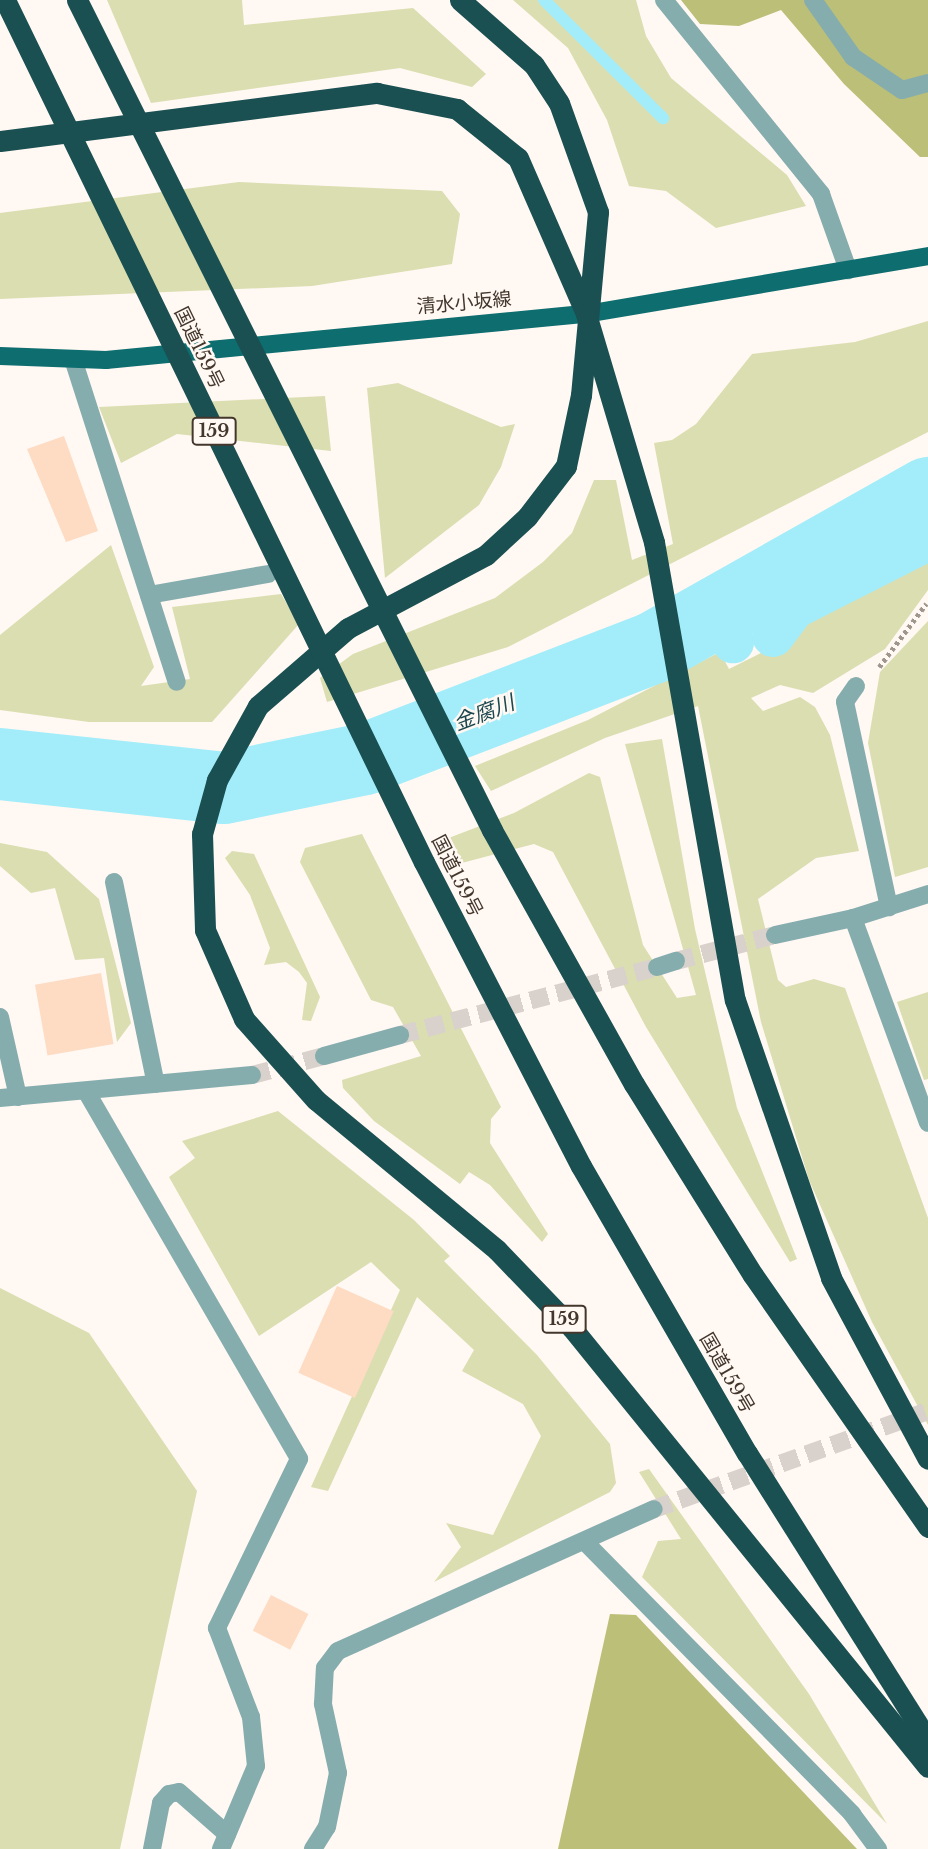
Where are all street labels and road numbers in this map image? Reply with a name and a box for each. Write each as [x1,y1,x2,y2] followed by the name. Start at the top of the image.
[416,288,512,318] street label: 清水小坂線
[169,303,229,393] street label: 国道159号
[191,416,237,446] road number: 159
[427,831,487,921] street label: 国道159号
[541,1304,587,1334] road number: 159
[695,1329,759,1417] street label: 国道159号

